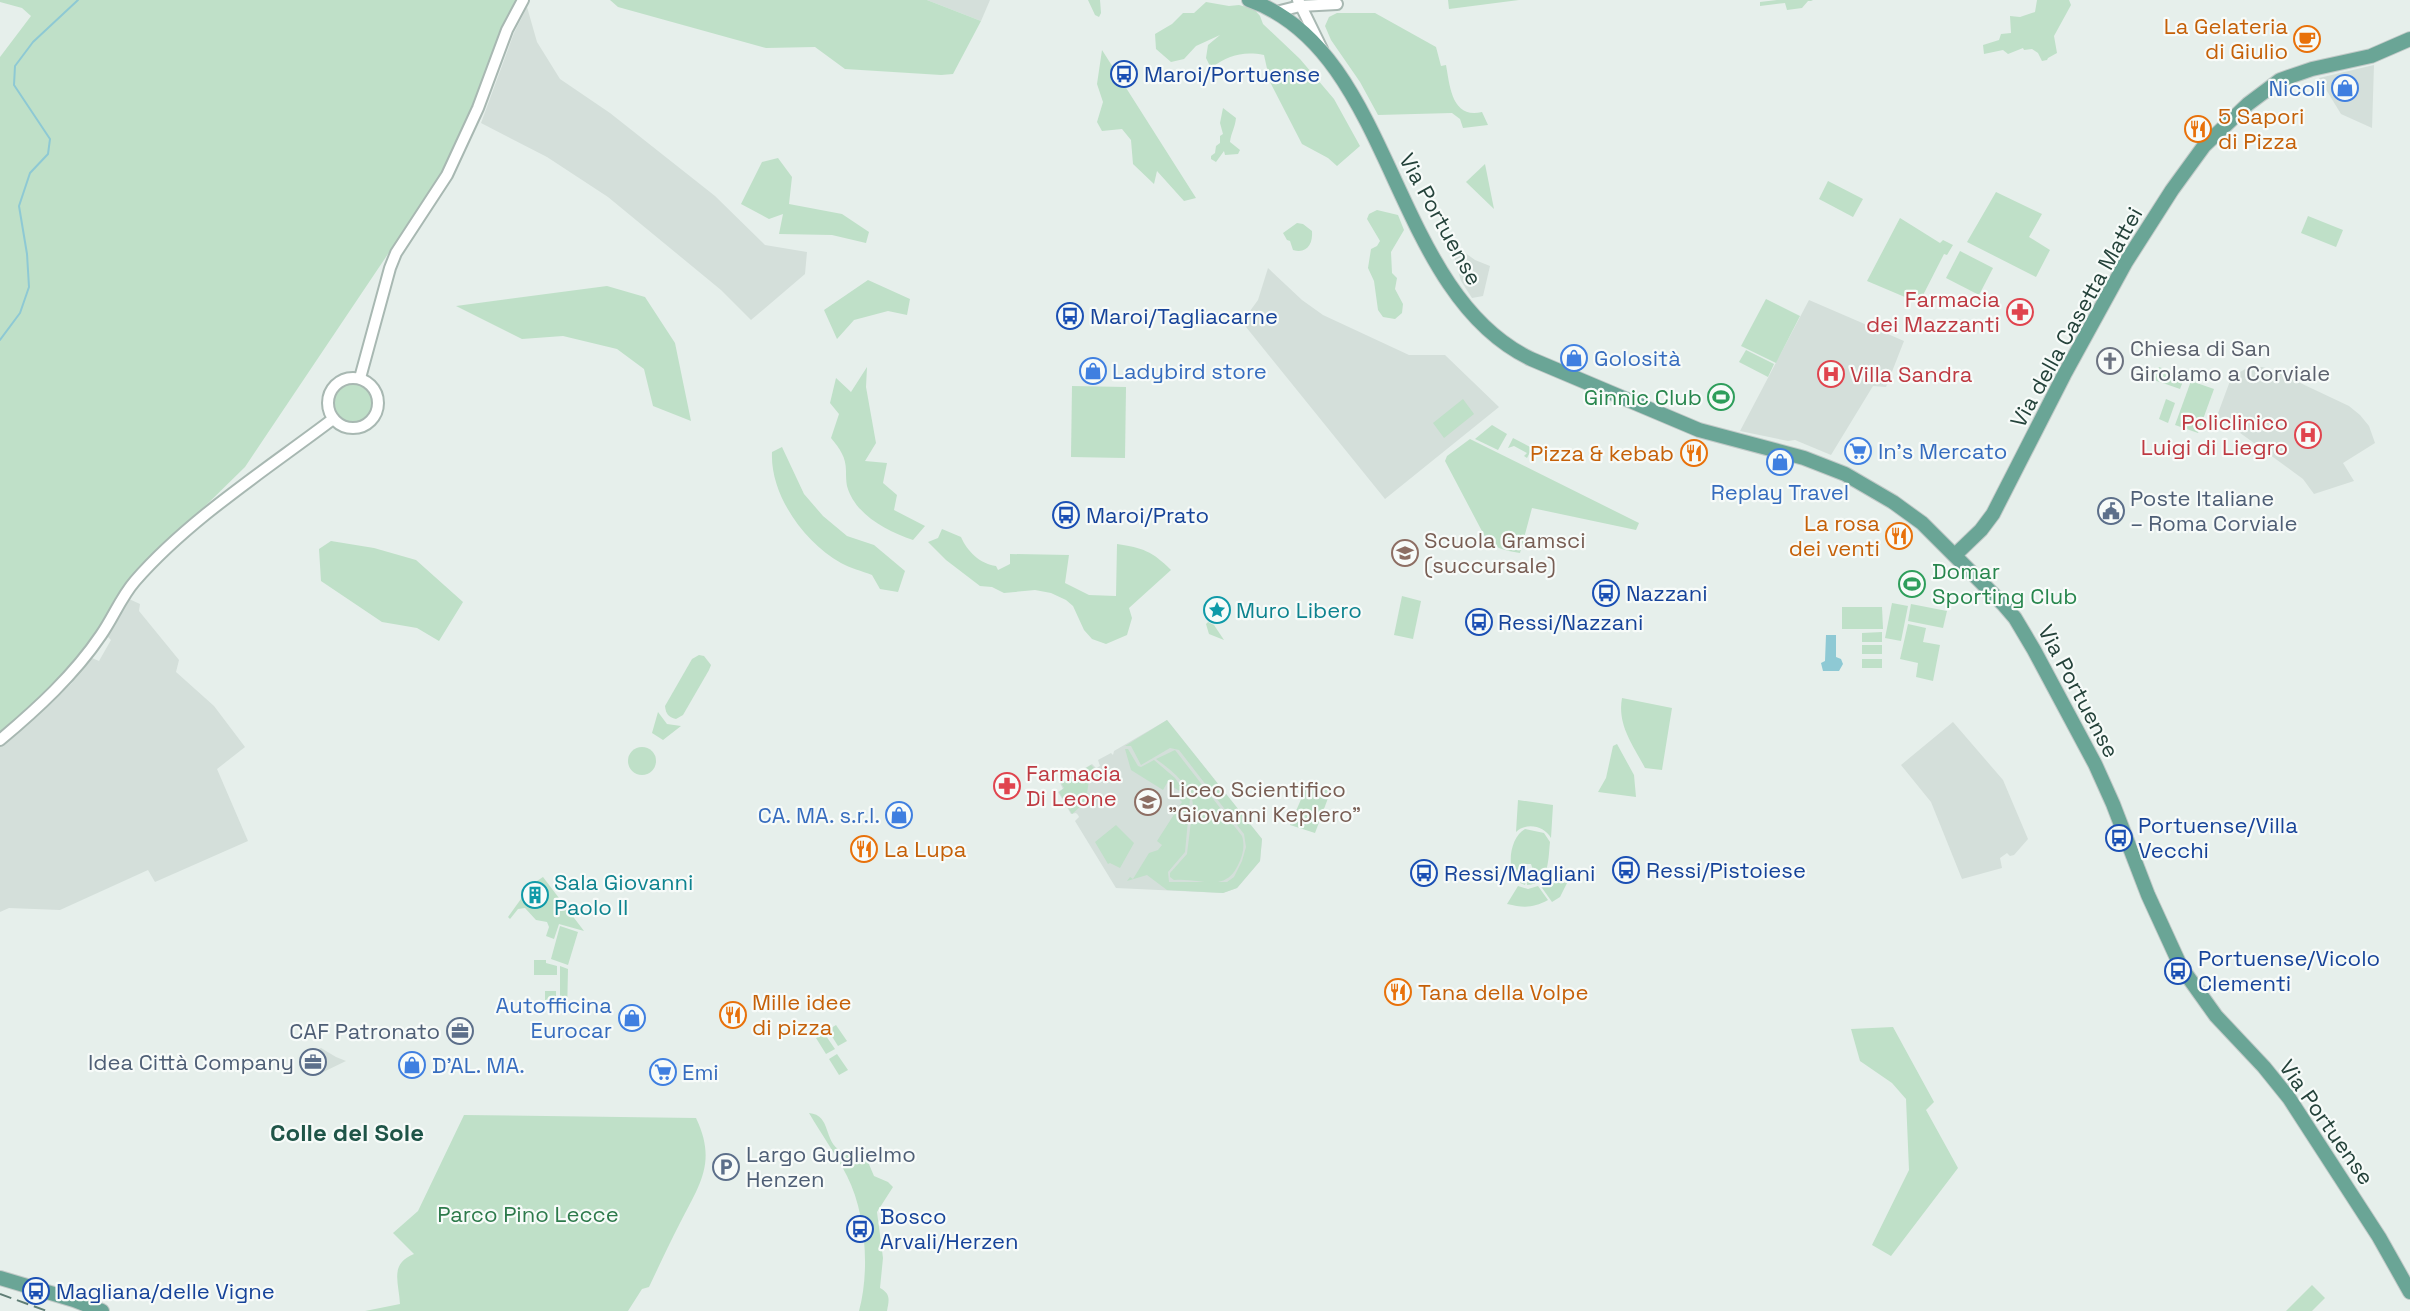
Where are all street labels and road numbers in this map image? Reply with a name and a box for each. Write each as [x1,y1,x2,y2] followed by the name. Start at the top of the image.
[1393,148,1489,290] street label: Via Portuense
[2004,202,2148,432] street label: Via della Casetta Mattei
[2032,620,2126,762] street label: Via Portuense
[2273,1054,2381,1190] street label: Via Portuense

